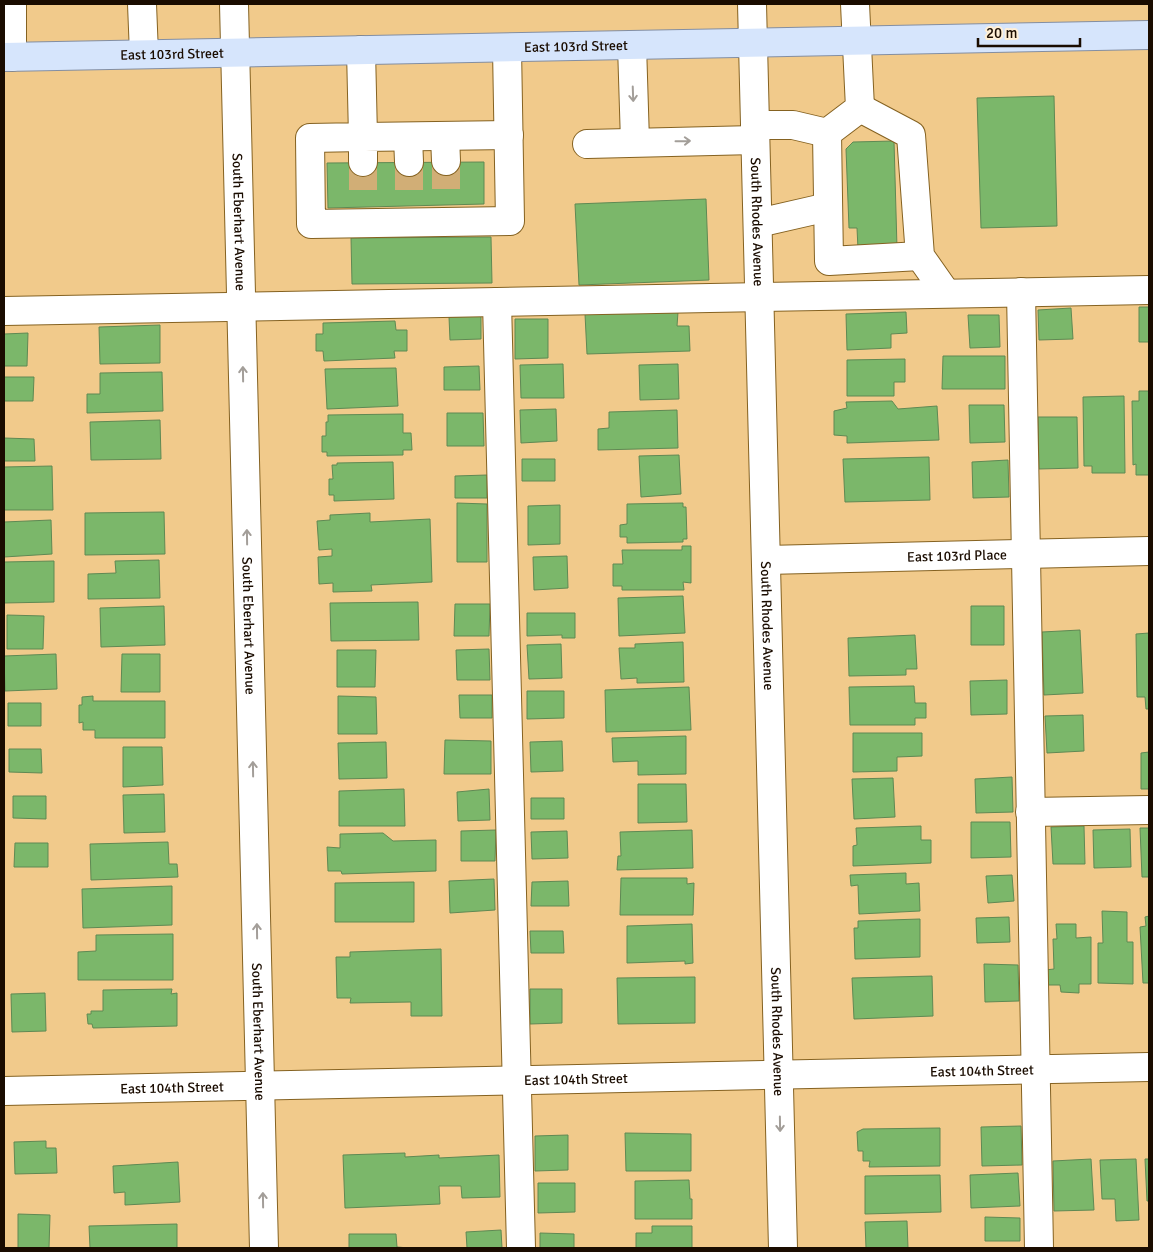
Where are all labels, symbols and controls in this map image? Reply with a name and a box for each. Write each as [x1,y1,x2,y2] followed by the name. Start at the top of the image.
[978,15,1080,47] scale bar
[986,24,1017,42] text: 20 m
[524,37,628,56] street label: East 103rd Street
[120,45,224,64] street label: East 103rd Street
[629,86,638,102] one-way arrow
[675,136,691,146] one-way arrow
[229,153,249,291] street label: South Eberhart Avenue
[747,157,767,287] street label: South Rhodes Avenue
[238,366,248,382] one-way arrow
[243,529,252,545] one-way arrow
[907,546,1007,566] street label: East 103rd Place
[238,557,259,695] street label: South Eberhart Avenue
[757,561,777,691] street label: South Rhodes Avenue
[248,761,258,778] one-way arrow
[252,924,262,940] one-way arrow
[248,963,268,1101] street label: South Eberhart Avenue
[767,967,787,1096] street label: South Rhodes Avenue
[930,1061,1034,1081] street label: East 104th Street
[524,1070,628,1089] street label: East 104th Street
[120,1078,224,1098] street label: East 104th Street
[775,1115,785,1131] one-way arrow
[258,1192,268,1208] one-way arrow

